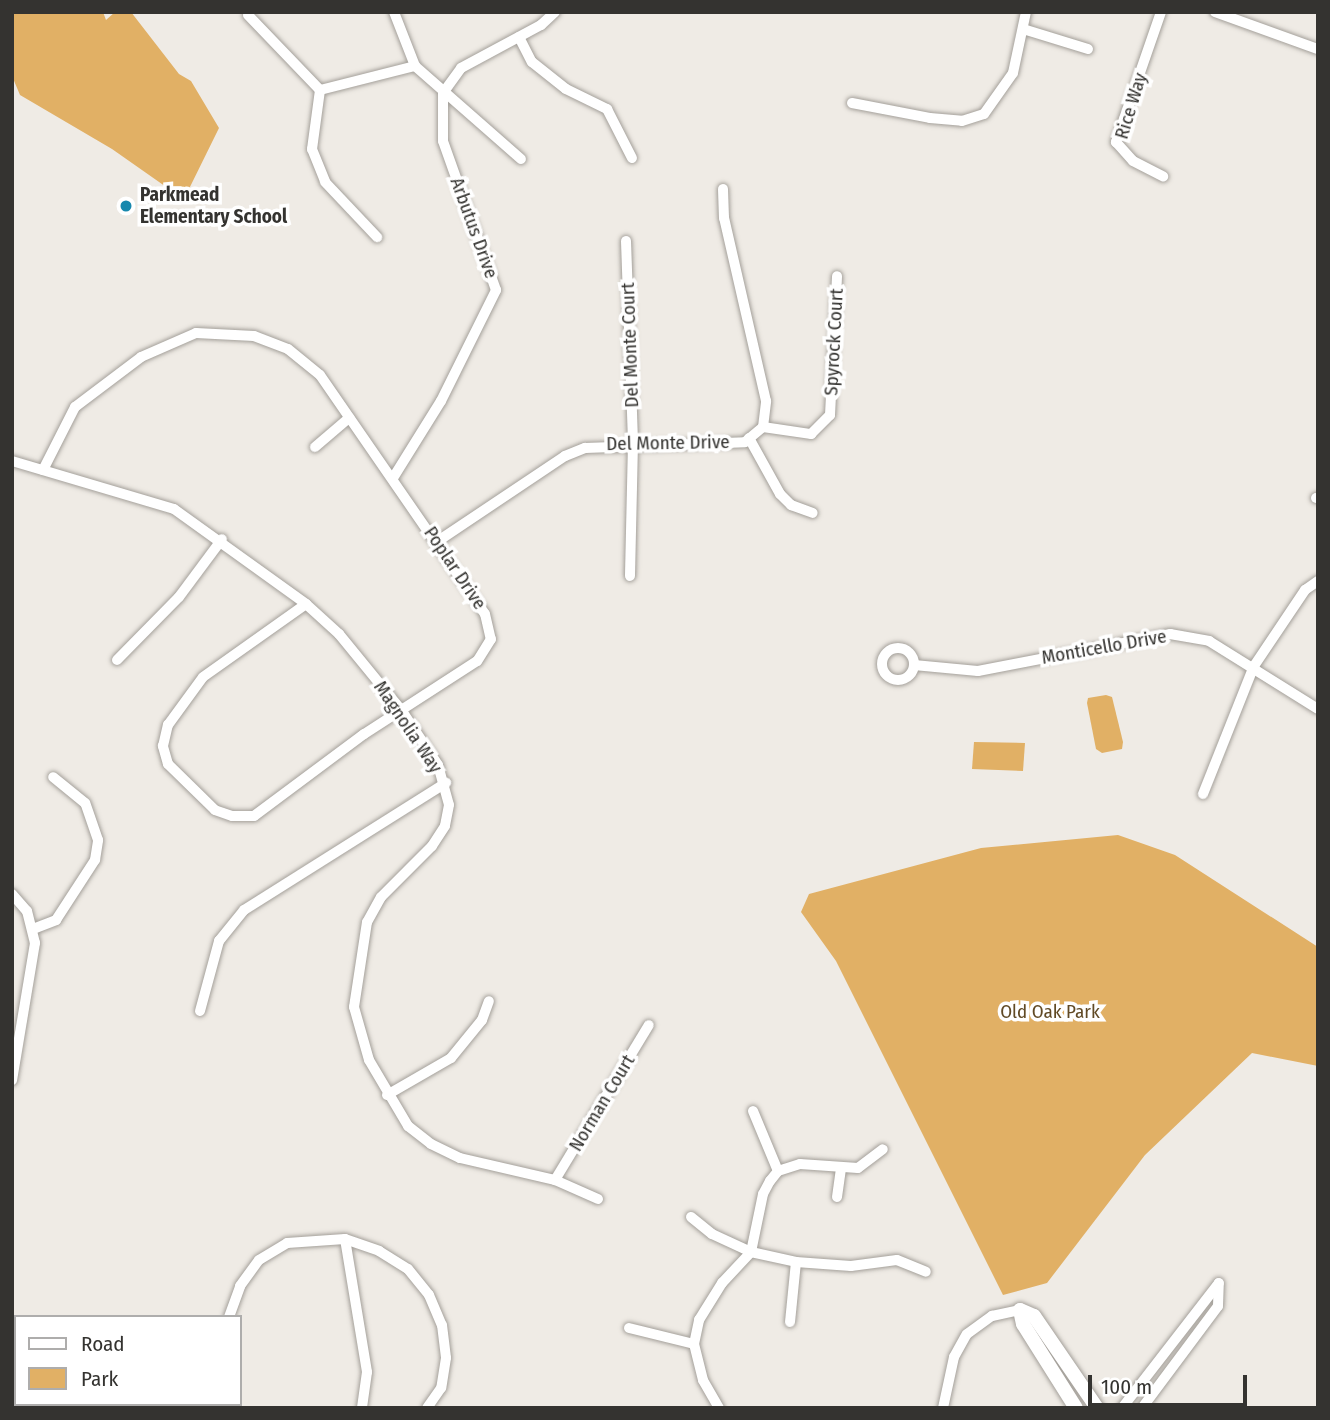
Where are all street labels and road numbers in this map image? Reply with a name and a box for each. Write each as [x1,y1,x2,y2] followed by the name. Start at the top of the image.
[1110,70,1152,142] street label: Rice Way
[445,174,503,282] street label: Arbutus Drive
[616,282,644,408] street label: Del Monte Court
[820,288,848,396] street label: Spyrock Court
[606,431,730,455] street label: Del Monte Drive
[419,522,491,614] street label: Poplar Drive
[1040,625,1168,669] street label: Monticello Drive
[369,677,447,777] street label: Magnolia Way
[564,1051,640,1155] street label: Norman Court

